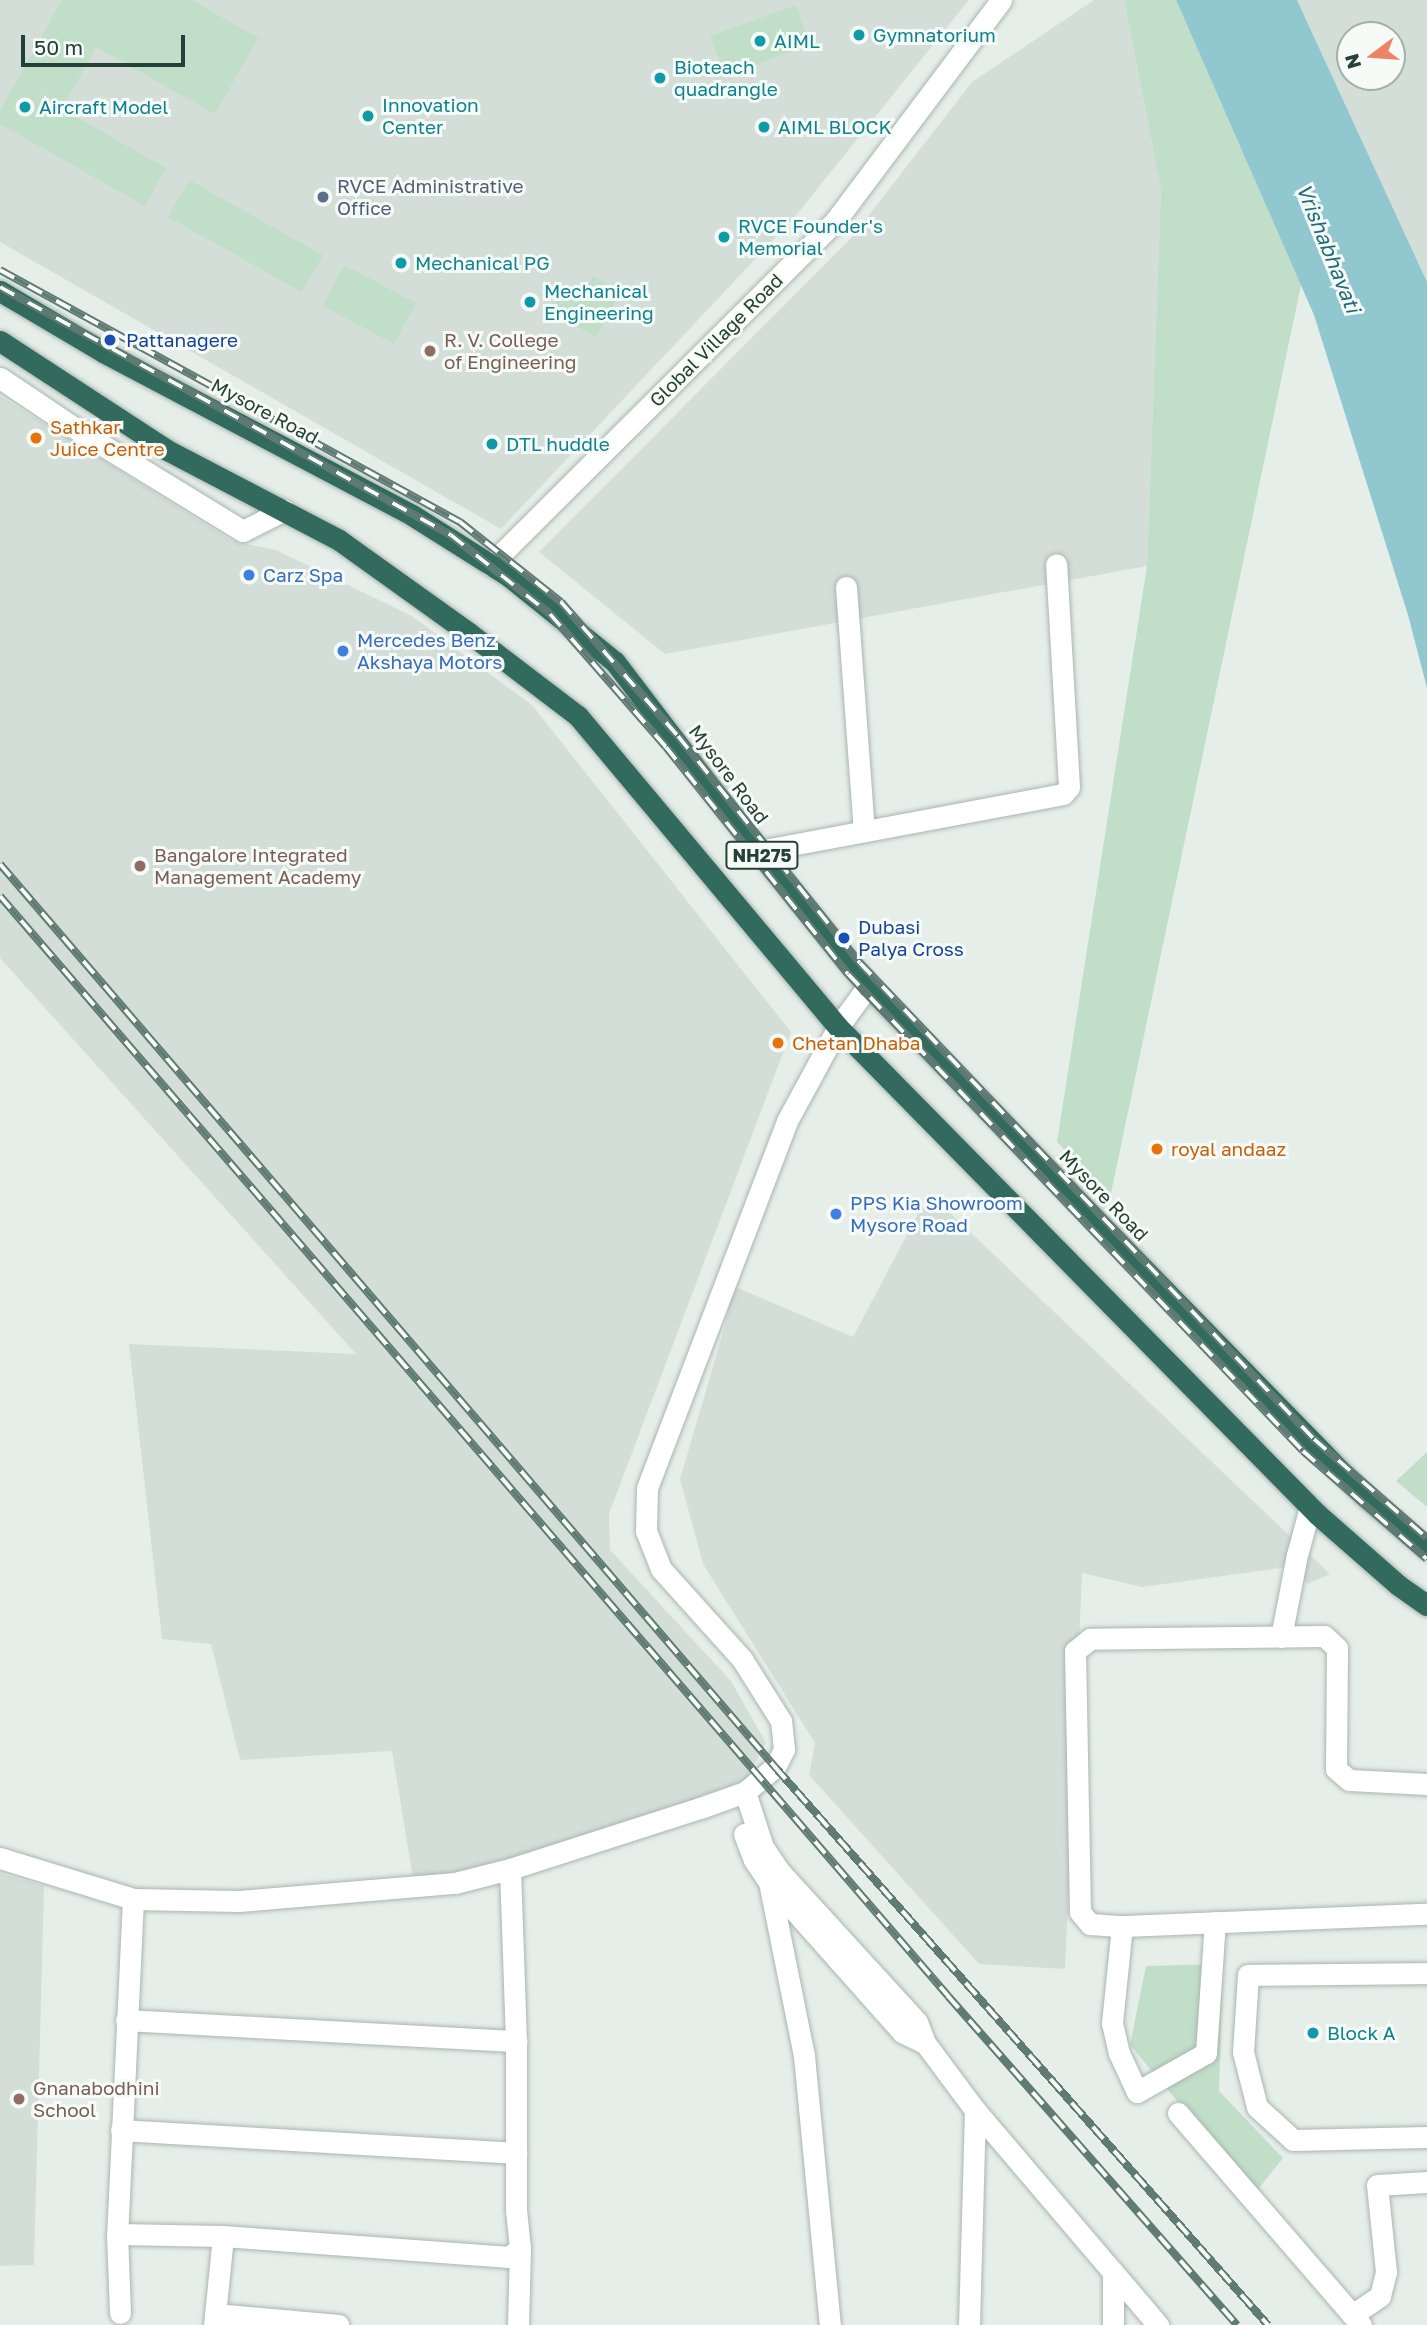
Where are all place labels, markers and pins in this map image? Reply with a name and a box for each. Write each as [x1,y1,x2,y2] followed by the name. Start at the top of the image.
[873,24,996,46] place label: Gymnatorium
[851,27,867,43] marker: Gymnatorium
[774,30,820,52] place label: AIML
[752,33,768,49] marker: AIML
[674,56,778,100] place label: Bioteach quadrangle
[652,70,668,86] marker: Bioteach quadrangle
[382,94,479,138] place label: Innovation Center
[39,96,168,118] place label: Aircraft Model
[17,99,33,115] marker: Aircraft Model
[360,108,376,124] marker: Innovation Center
[778,116,892,138] place label: AIML BLOCK
[756,119,772,135] marker: AIML BLOCK
[337,175,523,219] place label: RVCE Administrative Office
[315,189,331,205] marker: RVCE Administrative Office
[738,215,883,259] place label: RVCE Founder's Memorial
[716,229,732,245] marker: RVCE Founder's Memorial
[415,252,550,274] place label: Mechanical PG
[393,255,409,271] marker: Mechanical PG
[544,280,654,324] place label: Mechanical Engineering
[522,294,538,310] marker: Mechanical Engineering
[126,329,238,351] place label: Pattanagere
[444,329,577,373] place label: R. V. College of Engineering
[100,330,120,350] marker: Pattanagere
[422,343,438,359] marker: R. V. College of Engineering
[50,416,165,460] place label: Sathkar Juice Centre
[28,430,44,446] marker: Sathkar Juice Centre
[506,433,610,455] place label: DTL huddle
[484,436,500,452] marker: DTL huddle
[263,564,343,586] place label: Carz Spa
[241,567,257,583] marker: Carz Spa
[357,629,502,673] place label: Mercedes Benz Akshaya Motors
[335,643,351,659] marker: Mercedes Benz Akshaya Motors
[154,844,361,888] place label: Bangalore Integrated Management Academy
[132,858,148,874] marker: Bangalore Integrated Management Academy
[858,916,964,960] place label: Dubasi Palya Cross
[836,930,852,946] marker: Dubasi Palya Cross
[792,1032,921,1054] place label: Chetan Dhaba
[770,1035,786,1051] marker: Chetan Dhaba
[1171,1138,1286,1160] place label: royal andaaz
[1149,1141,1165,1157] marker: royal andaaz
[850,1192,1023,1236] place label: PPS Kia Showroom Mysore Road
[828,1206,844,1222] marker: PPS Kia Showroom Mysore Road
[1327,2022,1396,2044] place label: Block A
[1305,2025,1321,2041] marker: Block A
[33,2077,160,2121] place label: Gnanabodhini School
[11,2091,27,2107] marker: Gnanabodhini School

